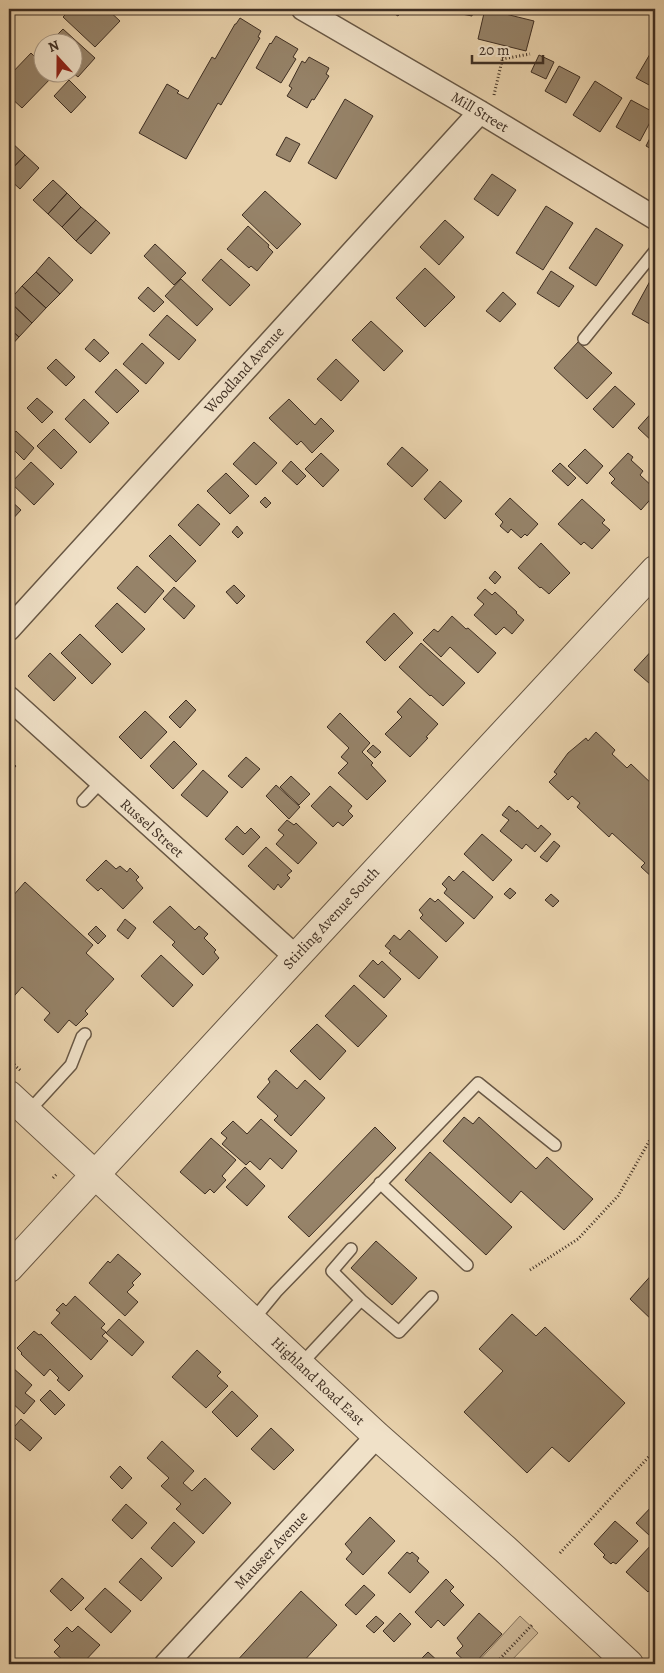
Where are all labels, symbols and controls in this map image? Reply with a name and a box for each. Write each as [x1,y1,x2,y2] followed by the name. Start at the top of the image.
[32,32,82,82] north arrow
[472,32,543,64] scale bar
[45,36,62,57] text: N
[479,40,510,60] text: 20 m
[447,87,513,137] street label: Mill Street
[199,322,289,418] street label: Woodland Avenue
[116,794,188,862] street label: Russel Street
[278,862,384,974] street label: Stirling Avenue South
[267,1332,369,1430] street label: Highland Road East
[230,1506,313,1593] street label: Mausser Avenue

